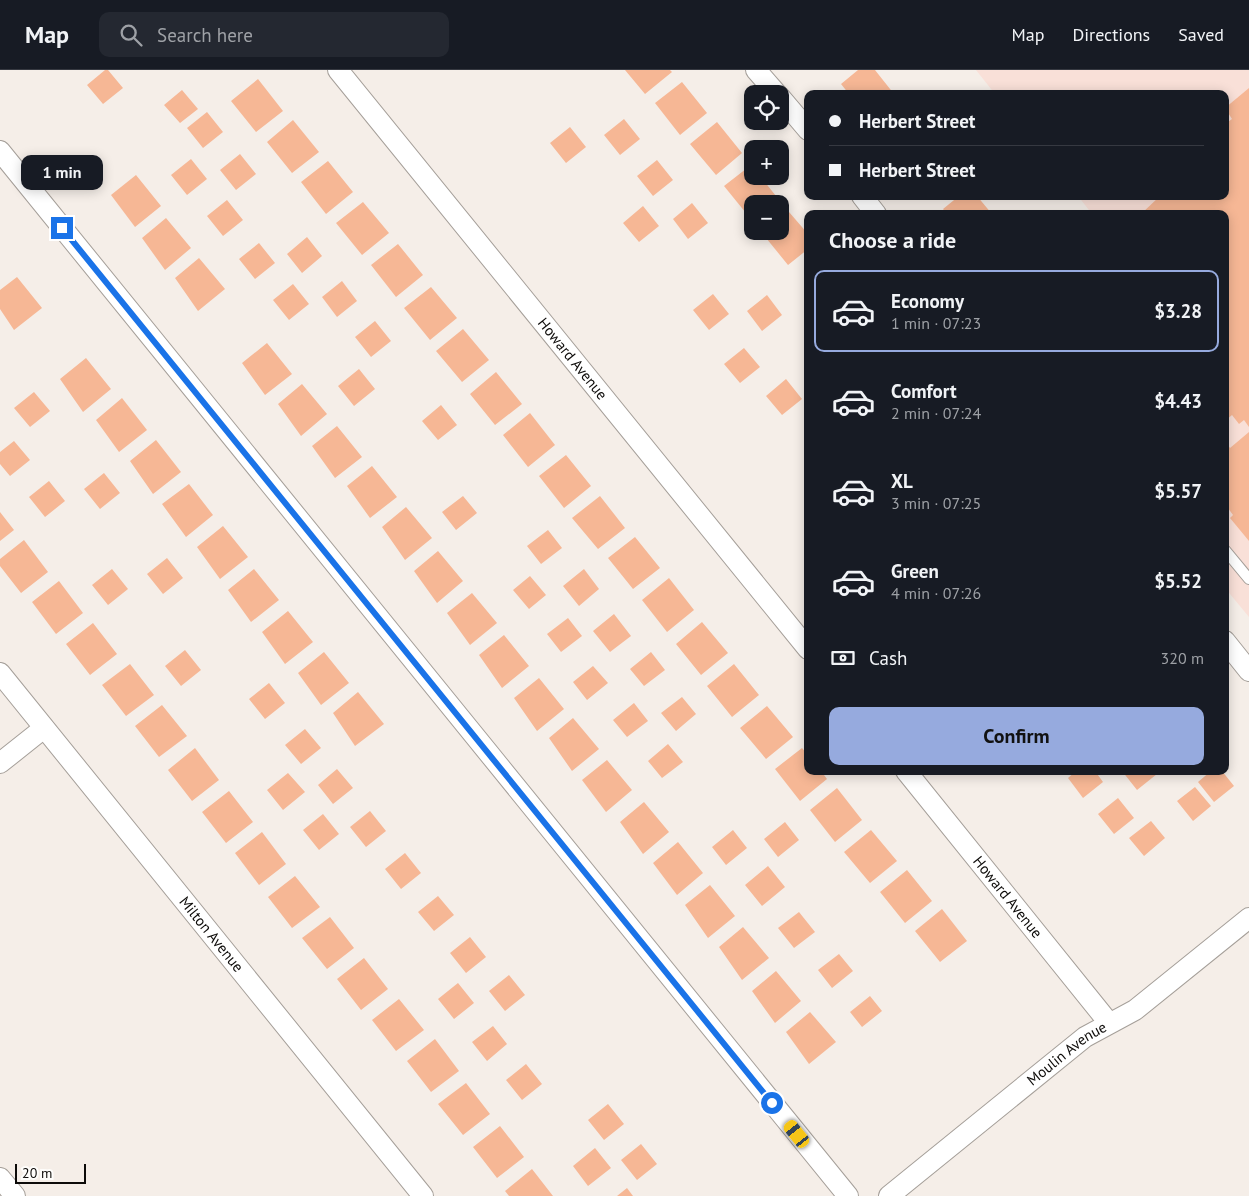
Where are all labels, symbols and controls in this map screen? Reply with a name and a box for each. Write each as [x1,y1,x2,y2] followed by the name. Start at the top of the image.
[99,12,449,57] search box
[25,19,69,50] text: Map
[117,21,145,49] icon: search
[157,23,253,47] text: Search here
[1012,23,1044,46] text: Map
[1072,23,1150,46] text: Directions
[1178,23,1224,46] text: Saved
[744,85,789,240] map controls
[744,85,789,130] button: locate
[859,109,975,133] text: Herbert Street
[744,140,789,185] button: +
[21,156,103,190] callout: 1 min
[859,158,975,182] text: Herbert Street
[42,162,82,182] text: 1 min
[744,195,789,240] button: −
[51,217,73,239] route end
[829,226,956,254] text: Choose a ride
[831,289,876,334] icon: car
[891,289,964,313] text: Economy
[1154,299,1202,323] text: $3.28
[891,313,981,333] text: 1 min · 07:23
[534,314,612,403] street label: Howard Avenue
[831,379,876,424] icon: car
[891,379,957,403] text: Comfort
[1154,389,1202,413] text: $4.43
[891,403,981,423] text: 2 min · 07:24
[831,469,876,514] icon: car
[891,469,913,493] text: XL
[1154,479,1202,503] text: $5.57
[891,493,981,513] text: 3 min · 07:25
[831,559,876,604] icon: car
[891,559,939,583] text: Green
[1154,569,1202,593] text: $5.52
[891,583,981,603] text: 4 min · 07:26
[829,644,857,672] icon: cash
[869,646,907,670] text: Cash
[1161,648,1204,668] text: 320 m
[829,707,1204,765] button: Confirm
[969,852,1047,942] street label: Howard Avenue
[175,892,248,976] street label: Milton Avenue
[1023,1017,1110,1089] street label: Moulin Avenue
[761,1092,783,1114] route start
[781,1118,812,1150] car
[15,1161,86,1184] scale bar
[22,1164,52,1182] text: 20 m

